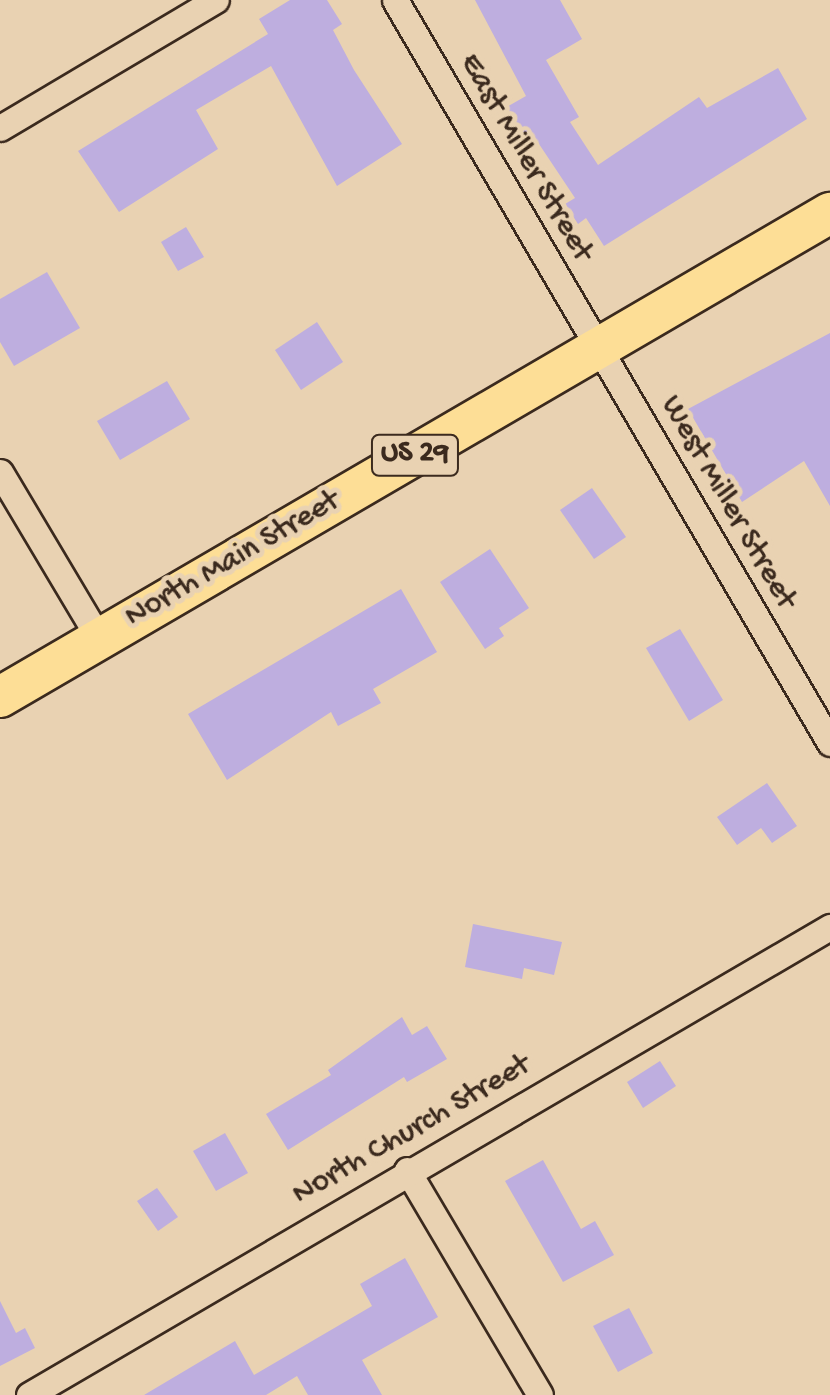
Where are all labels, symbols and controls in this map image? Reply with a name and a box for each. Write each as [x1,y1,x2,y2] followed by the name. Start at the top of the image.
[450,47,600,269] street label: East Miller Street
[650,389,804,617] street label: West Miller Street
[370,430,460,480] road number: US 29
[119,483,347,637] street label: North Main Street
[286,1047,538,1215] street label: North Church Street

